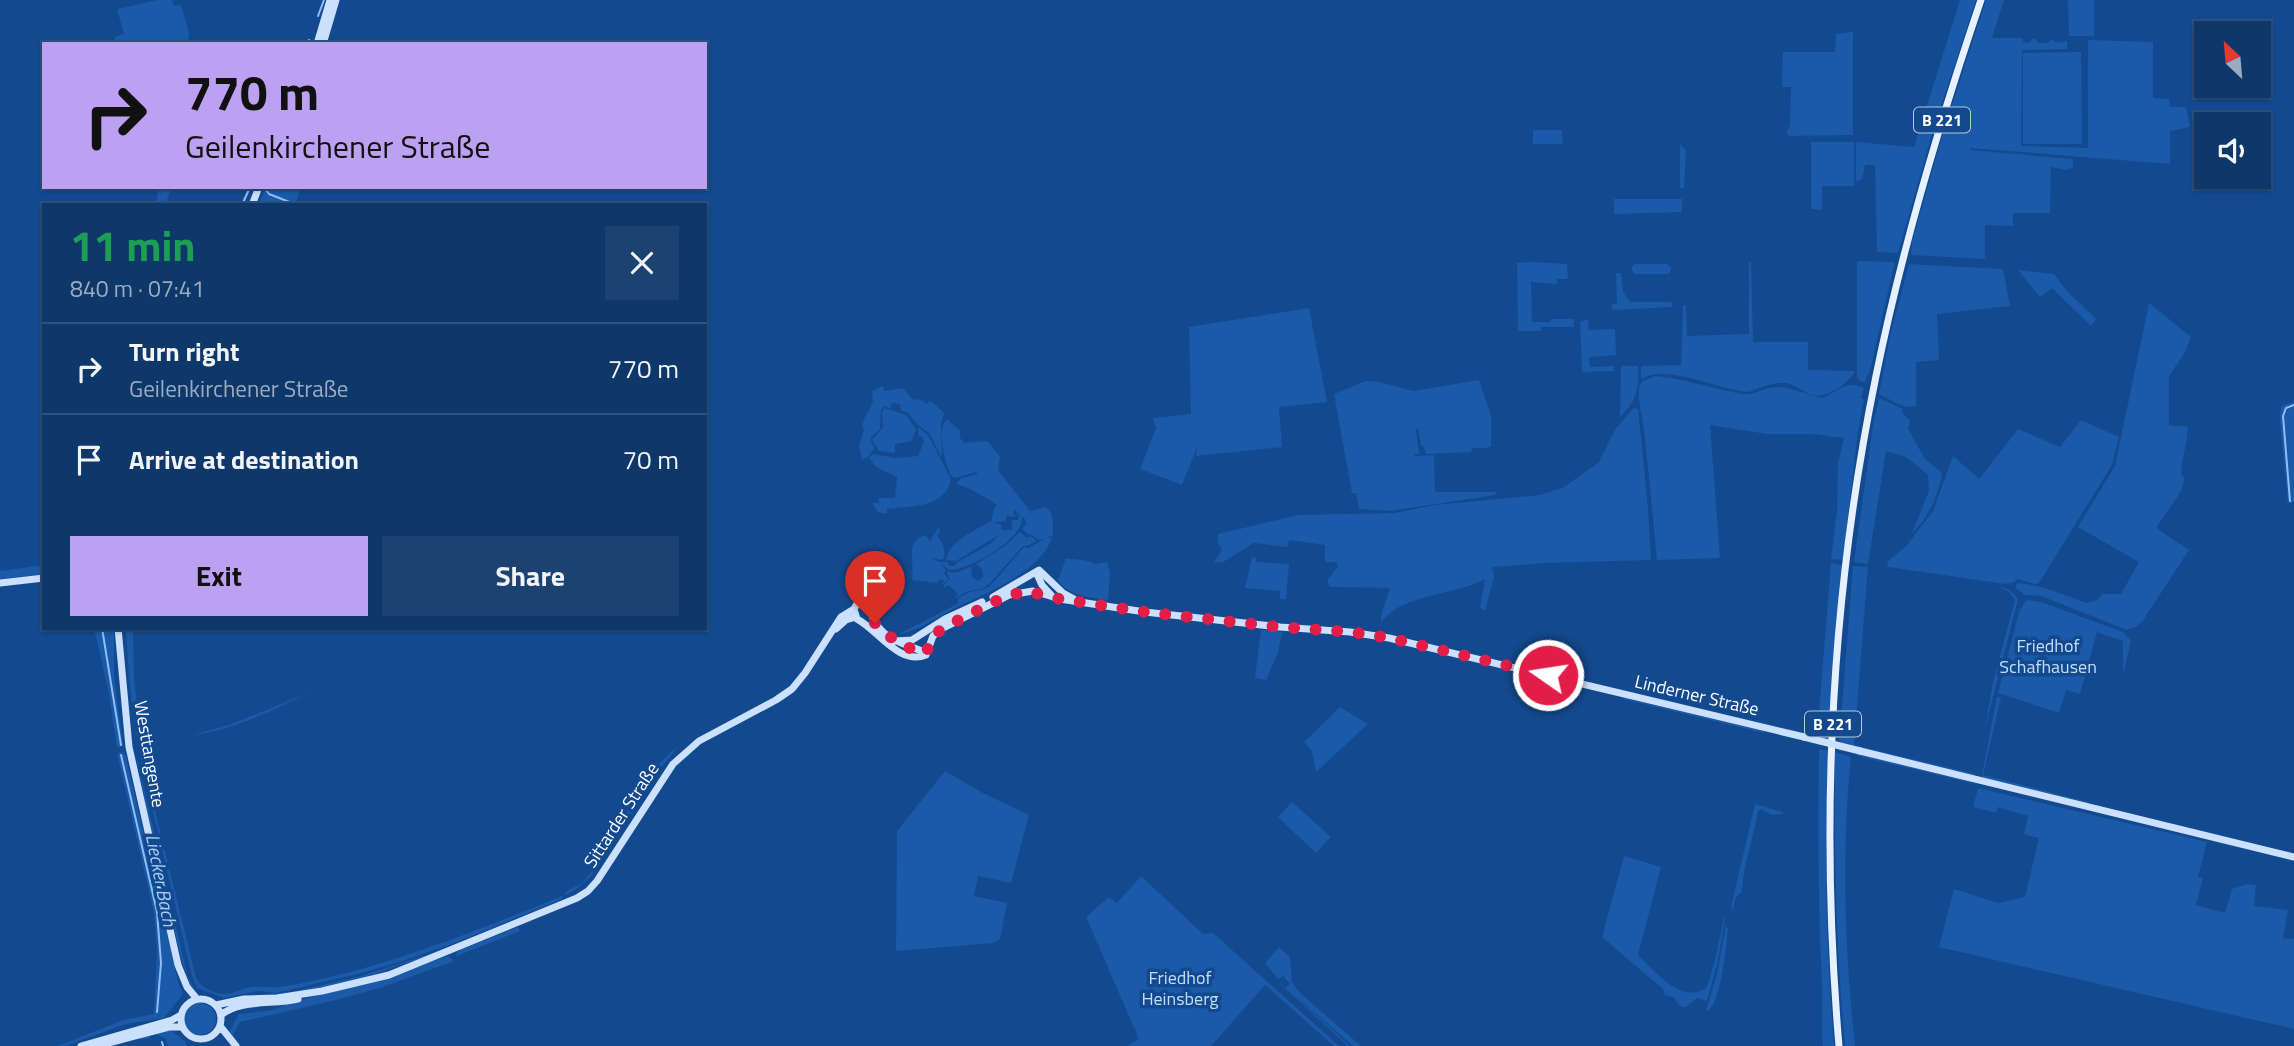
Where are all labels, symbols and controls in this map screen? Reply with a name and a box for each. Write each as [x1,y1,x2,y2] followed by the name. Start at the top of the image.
[2194,21,2272,98] north arrow
[2194,21,2271,189] map controls
[185,54,319,129] text: 770 m
[70,70,161,161] icon: right
[1914,108,1970,132] road number: B 221
[2194,112,2271,189] button: sound
[185,122,490,170] text: Geilenkirchener Straße
[70,213,196,277] text: 11 min
[605,226,679,300] button: close
[70,271,205,306] text: 840 m · 07:41
[129,332,240,371] text: Turn right
[608,349,679,388] text: 770 m
[70,350,108,388] icon: right
[129,371,349,406] text: Geilenkirchener Straße
[129,440,359,479] text: Arrive at destination
[622,440,679,479] text: 70 m
[70,441,108,479] icon: arrive
[70,536,368,616] button: Exit
[382,536,679,616] button: Share
[845,551,905,623] pin
[856,562,894,600] icon: arrive
[1999,632,2097,680] park label: Friedhof Schafhausen
[1511,638,1585,712] position arrow
[1632,668,1762,722] street label: Linderner Straße
[127,699,173,809] street label: Westtangente
[1805,712,1861,736] road number: B 221
[577,757,665,873] street label: Sittarder Straße
[139,831,185,929] water label: Liecker Bach
[1141,964,1219,1012] park label: Friedhof Heinsberg

